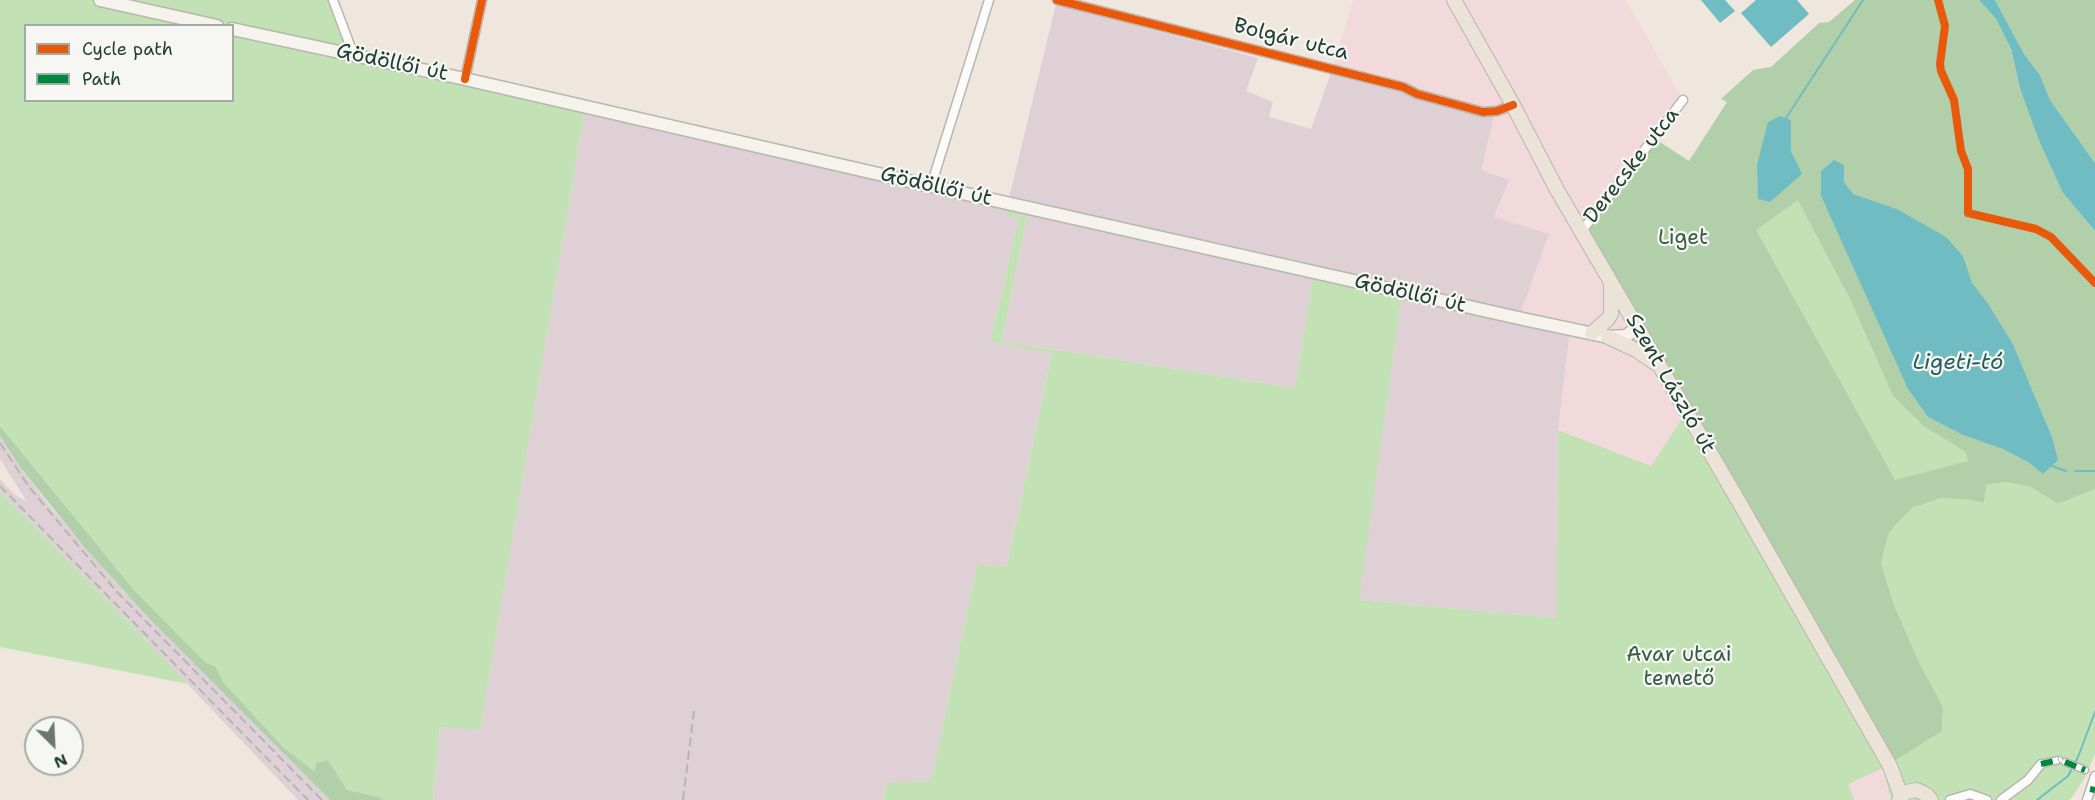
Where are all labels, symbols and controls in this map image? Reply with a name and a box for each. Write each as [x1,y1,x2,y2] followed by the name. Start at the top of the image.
[1231,14,1351,66] street label: Bolgár utca
[24,24,234,102] legend
[82,37,173,61] text: Cycle path
[334,39,450,87] street label: Gödöllői út
[82,67,121,91] text: Path
[1579,103,1685,229] street label: Derecske utca
[878,162,994,212] street label: Gödöllői út
[1658,226,1708,252] park label: Liget
[1352,269,1468,319] street label: Gödöllői út
[1620,309,1720,459] street label: Szent László út
[1913,350,2003,376] water label: Ligeti-tó
[1626,643,1732,693] park label: Avar utcai temető
[24,716,84,776] north arrow
[51,749,71,773] text: N

